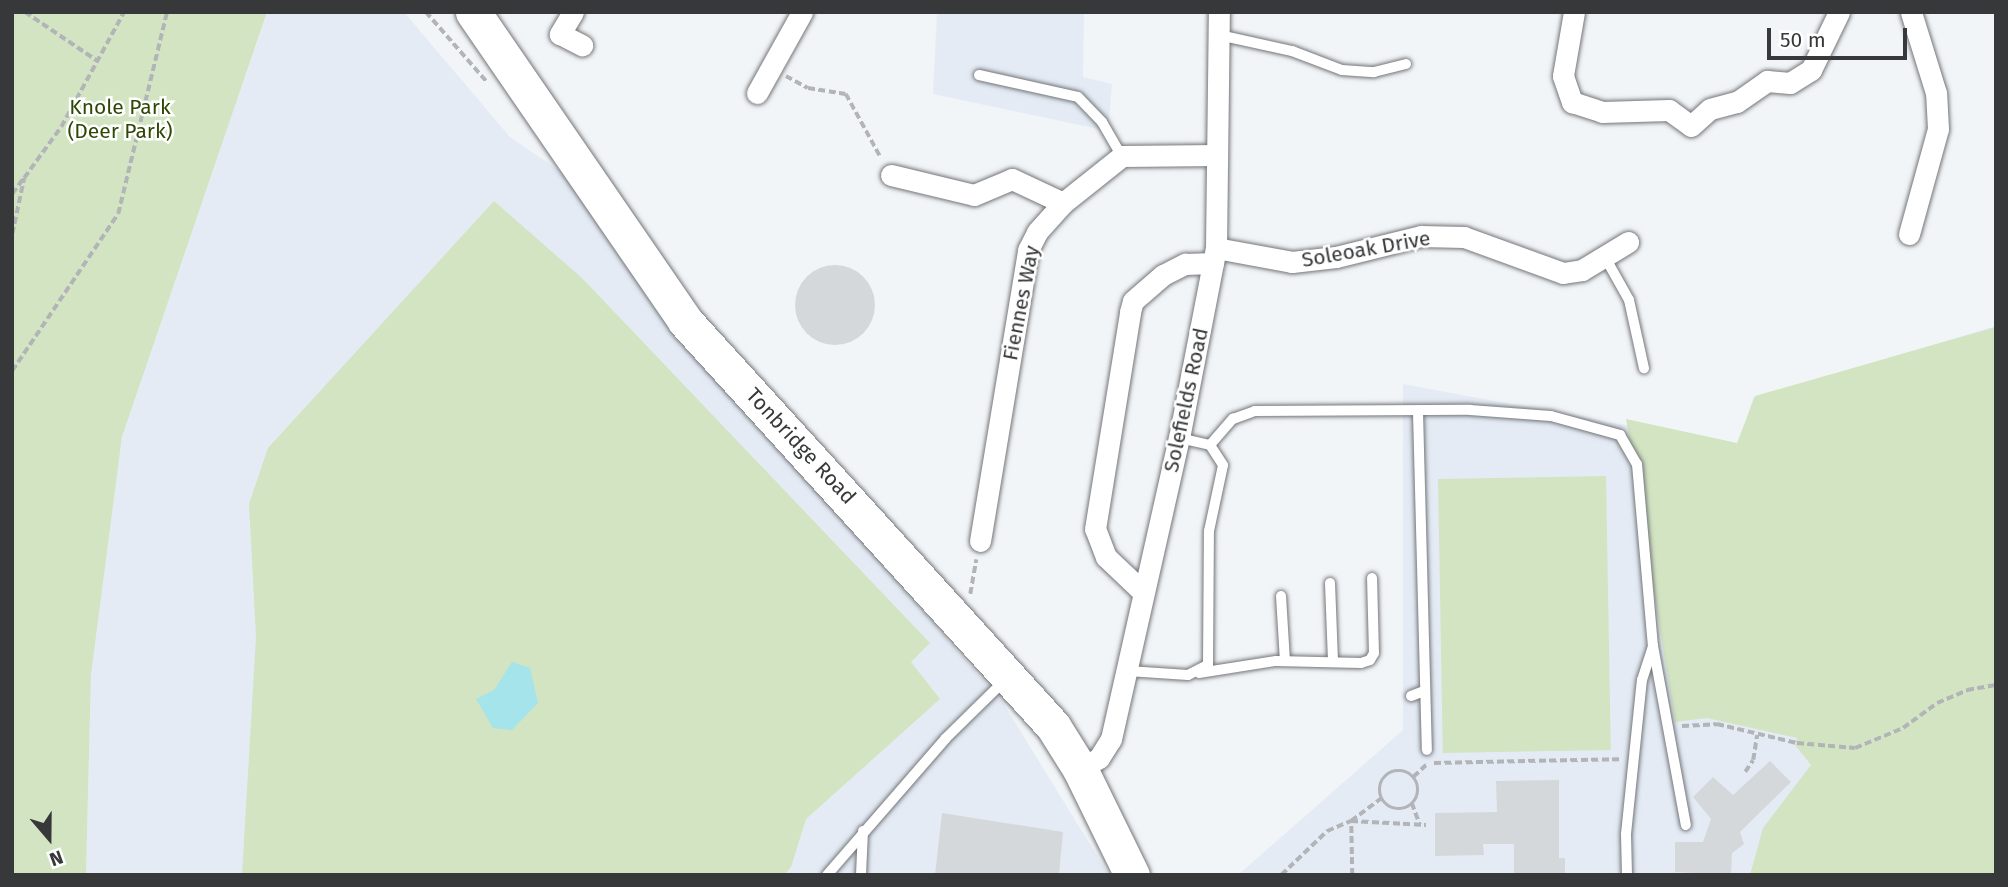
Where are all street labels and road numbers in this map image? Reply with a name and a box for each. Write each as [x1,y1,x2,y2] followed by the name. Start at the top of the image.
[1300,225,1432,273] street label: Soleoak Drive
[998,243,1044,363] street label: Fiennes Way
[1158,325,1214,475] street label: Solefields Road
[741,383,861,509] street label: Tonbridge Road

